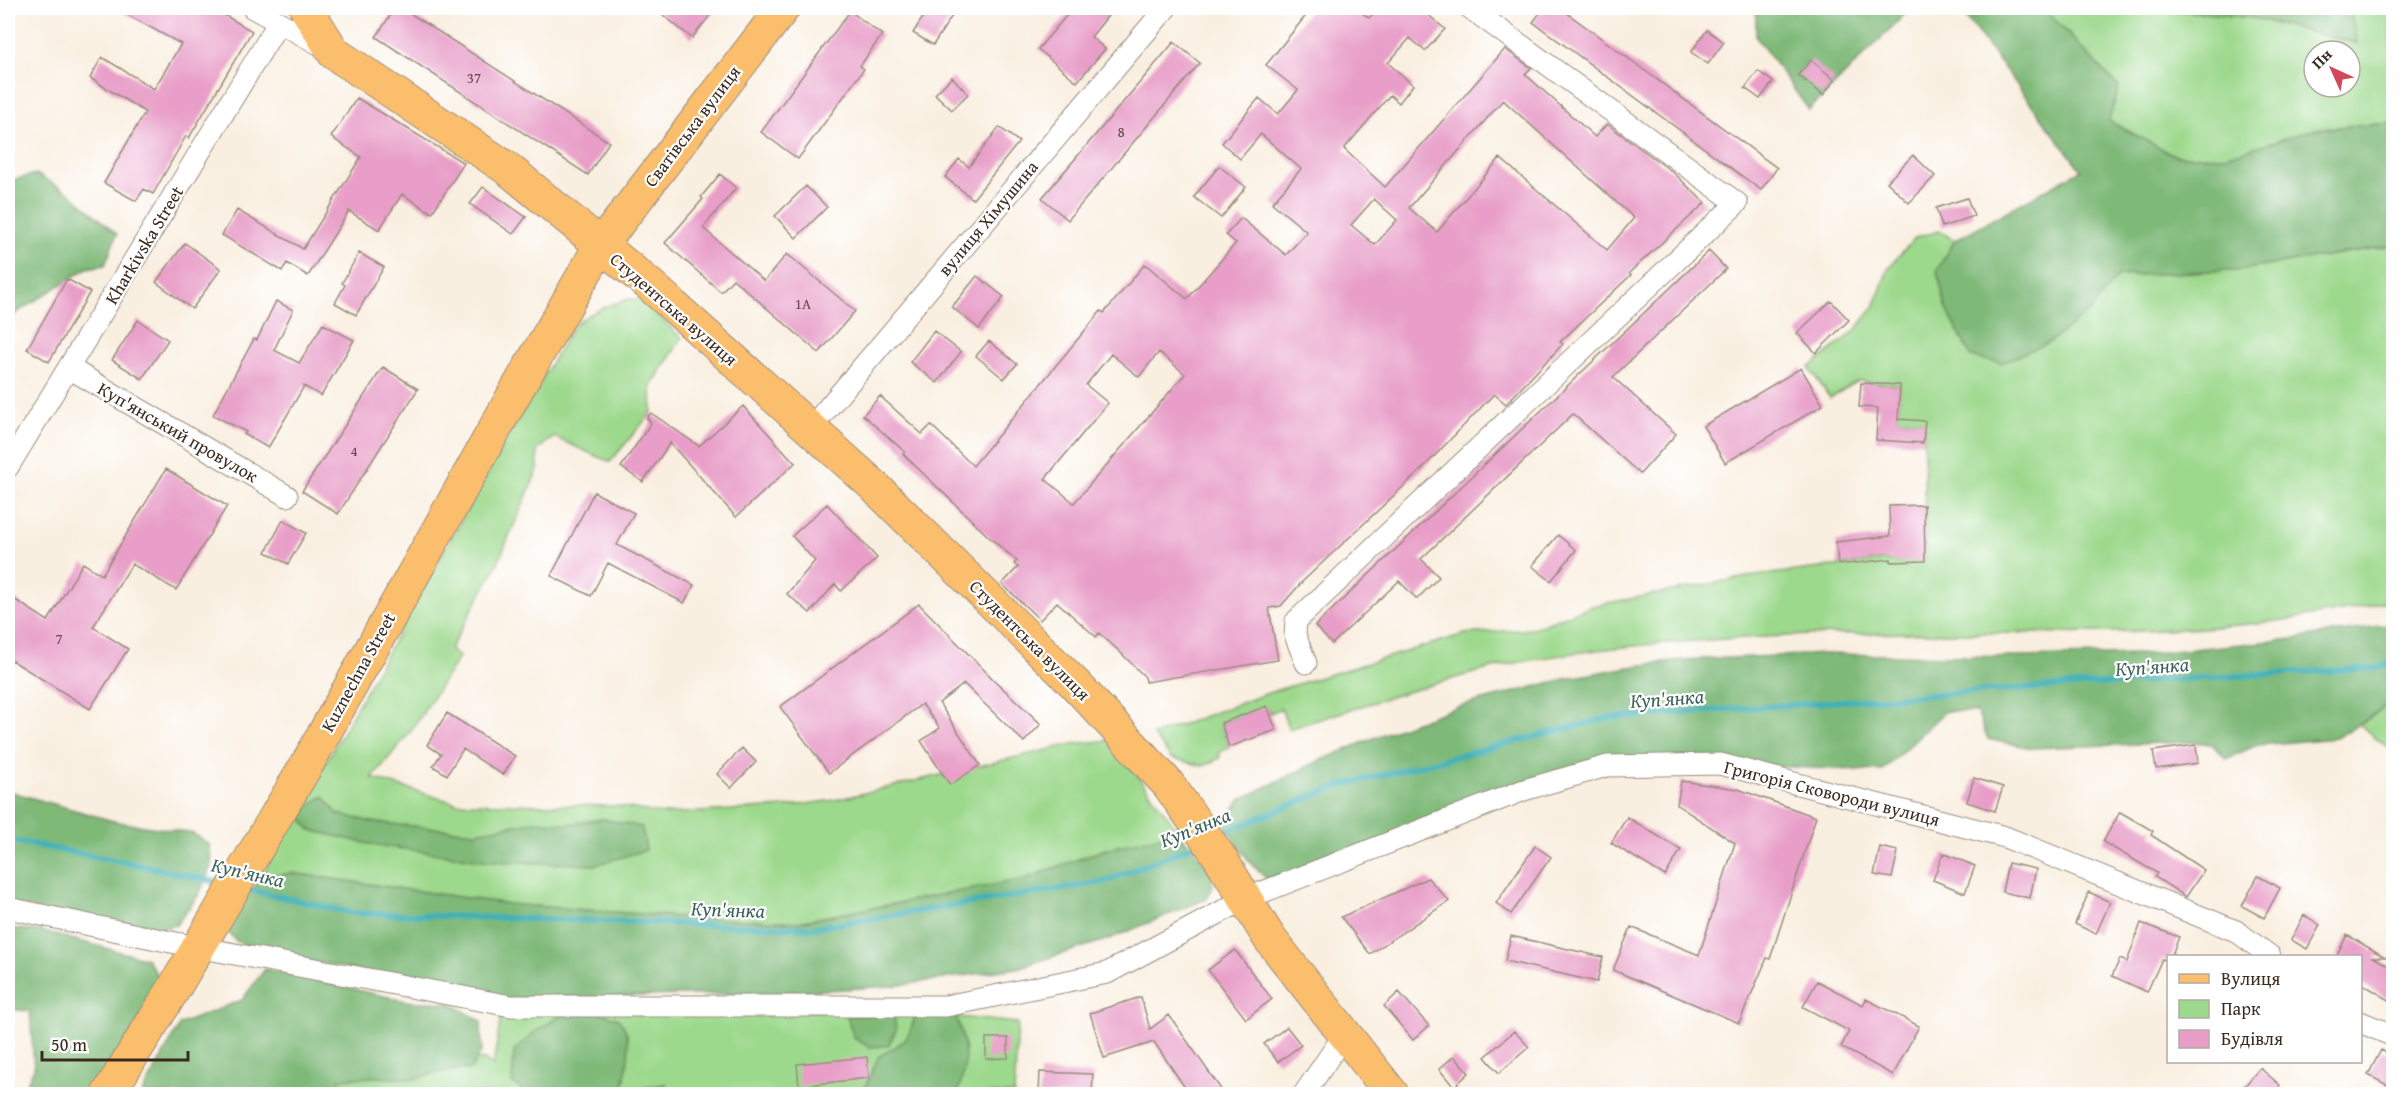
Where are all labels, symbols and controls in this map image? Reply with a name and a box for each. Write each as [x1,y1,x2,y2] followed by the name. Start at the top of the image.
[2302,39,2362,99] north arrow
[2306,42,2337,74] text: Пн
[637,60,747,192] street label: Сватівська вулиця
[467,67,481,88] house number: 37
[1117,121,1125,142] house number: 8
[932,154,1045,282] street label: вулиця Хімушина
[98,180,190,309] street label: Kharkivska Street
[604,246,744,372] street label: Студентська вулиця
[795,293,811,314] house number: 1А
[93,375,264,489] street label: Куп'янський провулок
[350,440,358,461] house number: 4
[963,573,1097,707] street label: Студентська вулиця
[314,607,402,737] street label: Kuznechna Street
[55,628,63,649] house number: 7
[2114,649,2191,683] water label: Куп'янка
[1629,681,1706,715] water label: Куп'янка
[1721,753,1943,833] street label: Григорія Сковороди вулиця
[1155,799,1235,854] water label: Куп'янка
[209,850,288,895] water label: Куп'янка
[691,893,766,925] water label: Куп'янка
[2167,955,2362,1063] legend
[2221,965,2280,992] text: Вулиця
[2221,995,2261,1022] text: Парк
[42,1024,188,1062] scale bar
[2221,1025,2283,1052] text: Будівля
[51,1031,87,1058] text: 50 m

